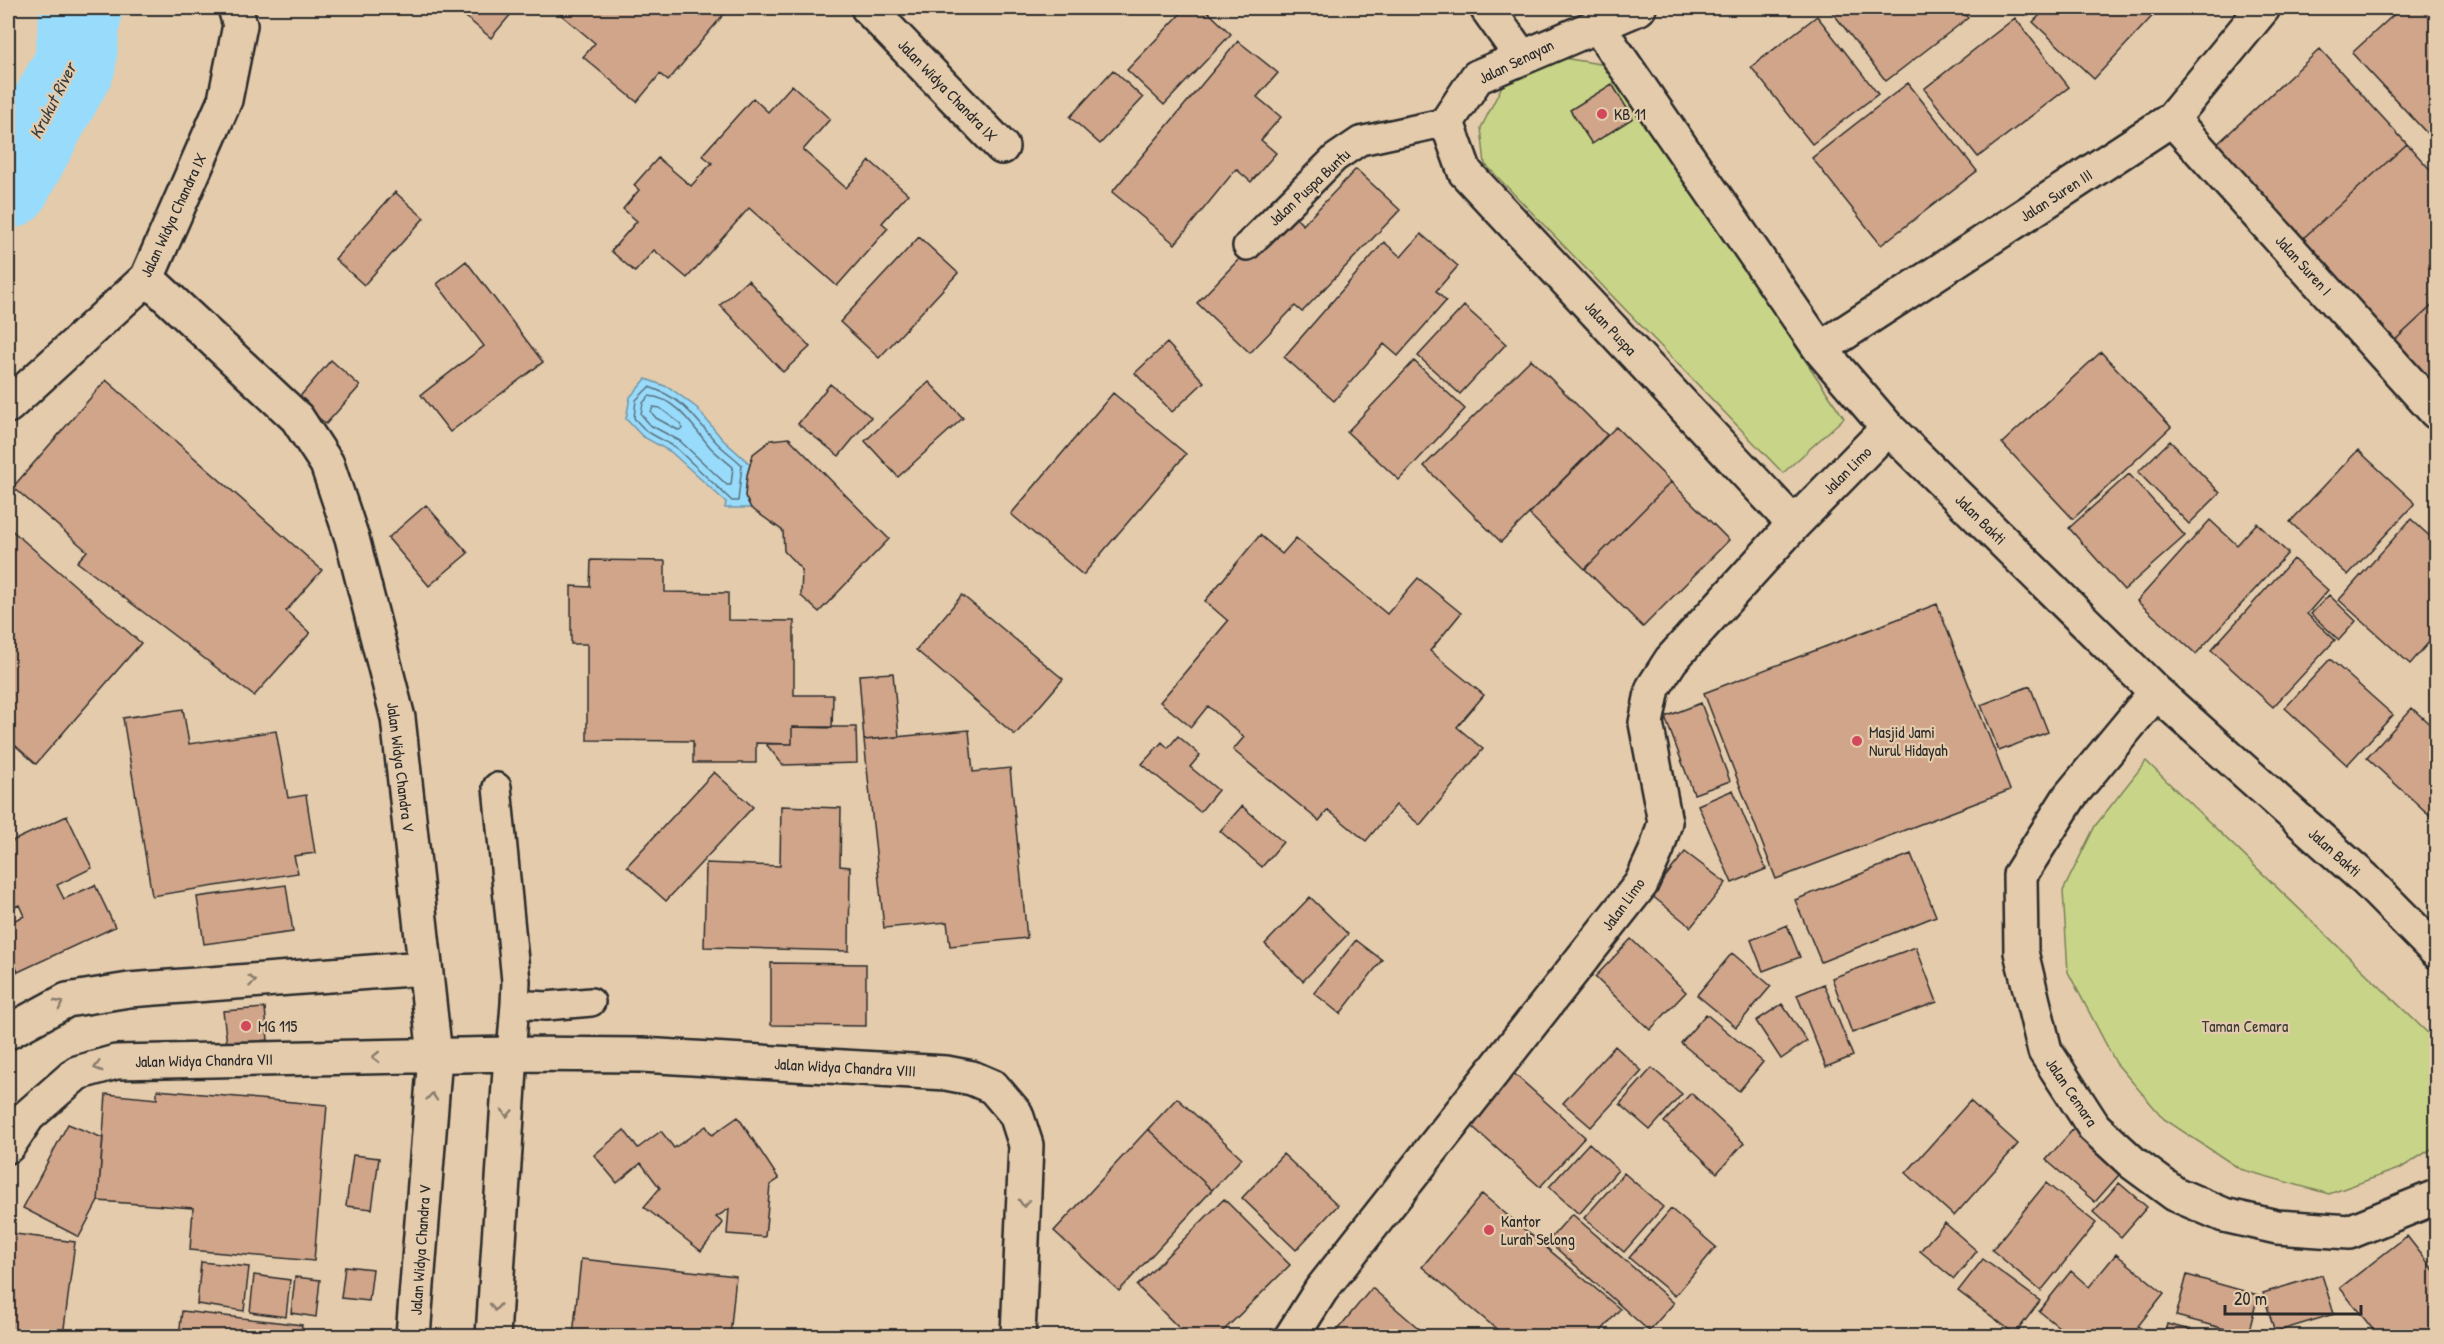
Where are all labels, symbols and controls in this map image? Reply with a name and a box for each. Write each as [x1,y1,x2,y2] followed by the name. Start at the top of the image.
[1475,33,1557,89] street label: Jalan Senayan
[893,34,1003,146] street label: Jalan Widya Chandra IX
[23,57,83,143] water label: Krukut River
[1614,103,1646,125] place label: KB 11
[1595,107,1609,121] marker: KB 11
[1263,143,1355,231] street label: Jalan Puspa Buntu
[135,149,212,281] street label: Jalan Widya Chandra IX
[2016,163,2096,227] street label: Jalan Suren III
[2271,230,2337,300] street label: Jalan Suren I
[1580,296,1642,360] street label: Jalan Puspa
[1818,440,1877,499] street label: Jalan Limo
[1951,489,2011,549] street label: Jalan Bakti
[382,701,420,833] street label: Jalan Widya Chandra V
[1869,721,1948,761] place label: Masjid Jami Nurul Hidayah
[1850,734,1864,748] marker: Masjid Jami Nurul Hidayah
[2304,822,2366,882] street label: Jalan Bakti
[1596,873,1650,935] street label: Jalan Limo
[247,975,256,988] one-way arrow
[53,1000,63,1011] one-way arrow
[258,1015,297,1037] place label: MG 115
[2202,1015,2288,1037] park label: Taman Cemara
[239,1019,253,1033] marker: MG 115
[135,1048,273,1072] street label: Jalan Widya Chandra VII
[372,1051,381,1064] one-way arrow
[774,1052,916,1082] street label: Jalan Widya Chandra VIII
[2041,1053,2103,1131] street label: Jalan Cemara
[93,1060,104,1072] one-way arrow
[425,1092,438,1101] one-way arrow
[501,1108,514,1117] one-way arrow
[404,1184,436,1316] street label: Jalan Widya Chandra V
[1017,1199,1030,1208] one-way arrow
[1501,1210,1575,1250] place label: Kantor Lurah Selong
[1482,1223,1496,1237] marker: Kantor Lurah Selong
[2225,1278,2362,1316] scale bar
[2234,1286,2267,1311] text: 20 m
[488,1303,501,1312] one-way arrow

